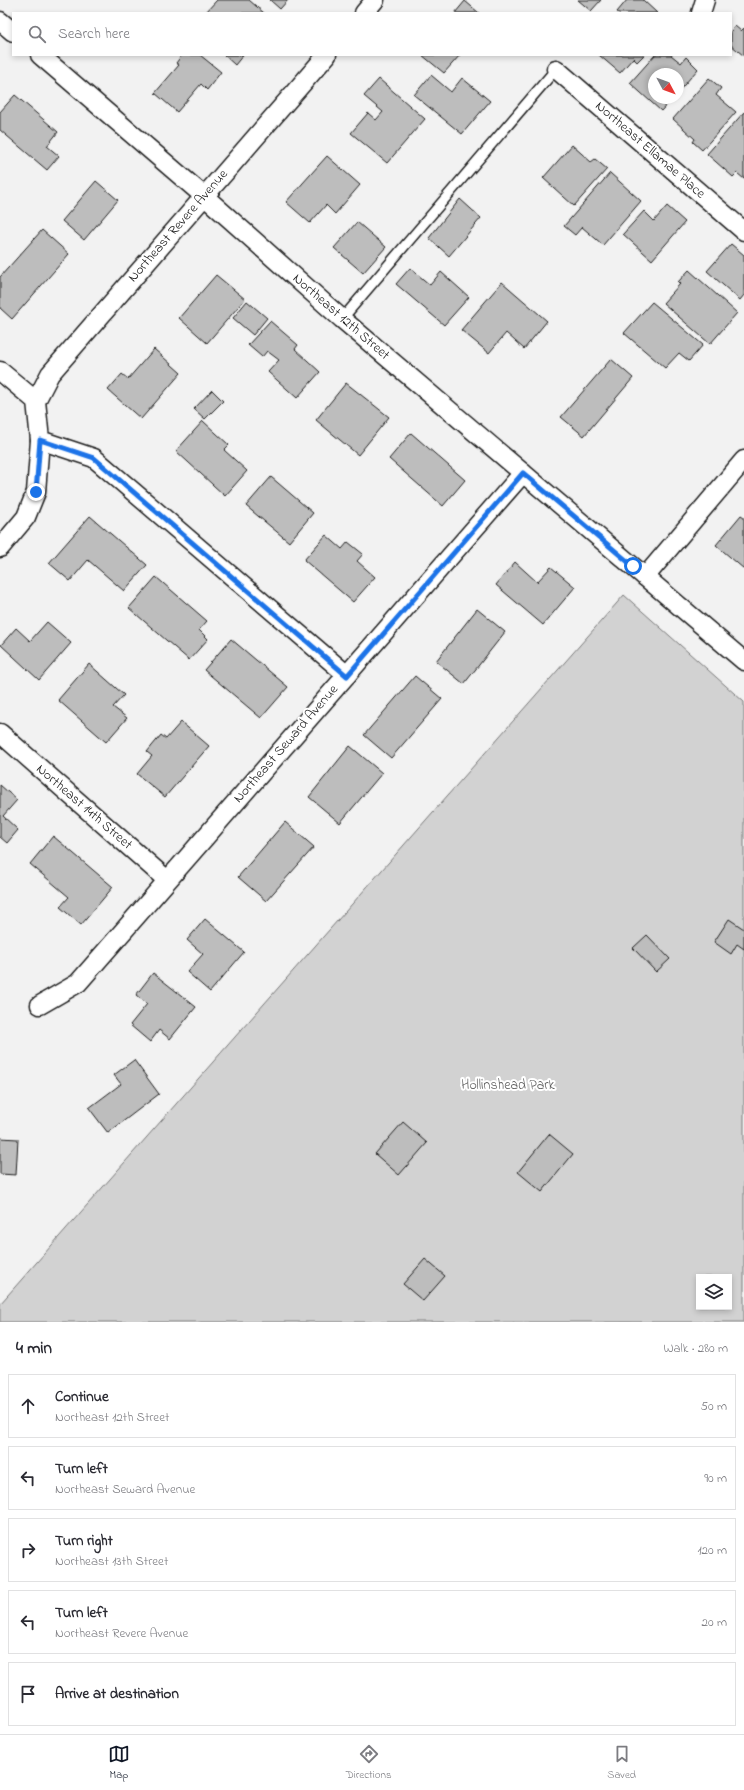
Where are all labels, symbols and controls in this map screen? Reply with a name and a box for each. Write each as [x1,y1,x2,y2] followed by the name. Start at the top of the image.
[12,12,732,56] search box
[26,23,48,45] icon: search
[58,23,130,45] text: Search here
[648,68,684,104] north arrow
[590,96,710,204] street label: Northeast Ellamae Place
[123,164,234,287] street label: Northeast Revere Avenue
[288,269,395,366] street label: Northeast 12th Street
[27,483,45,501] route end
[624,557,642,575] route start
[228,680,344,808] street label: Northeast Seward Avenue
[31,759,137,855] street label: Northeast 14th Street
[461,1075,556,1096] park label: Hollinshead Park
[696,1274,732,1310] map controls
[696,1274,732,1310] button: layers
[16,1336,52,1361] text: 4 min
[663,1339,728,1358] text: Walk · 280 m
[55,1386,109,1408] text: Continue
[17,1395,39,1417] icon: ahead
[701,1397,727,1416] text: 50 m
[55,1408,169,1427] text: Northeast 12th Street
[55,1458,108,1480] text: Turn left
[17,1467,39,1489] icon: left
[704,1469,727,1488] text: 90 m
[55,1480,195,1499] text: Northeast Seward Avenue
[55,1530,113,1552] text: Turn right
[17,1539,39,1561] icon: right
[697,1541,727,1560] text: 120 m
[55,1552,168,1571] text: Northeast 13th Street
[55,1602,108,1624] text: Turn left
[17,1611,39,1633] icon: left
[702,1613,727,1632] text: 20 m
[55,1624,188,1643] text: Northeast Revere Avenue
[17,1683,39,1705] icon: arrive
[55,1683,179,1705] text: Arrive at destination
[108,1743,130,1783] tab: Map
[346,1743,391,1783] tab: Directions
[607,1743,636,1783] tab: Saved

